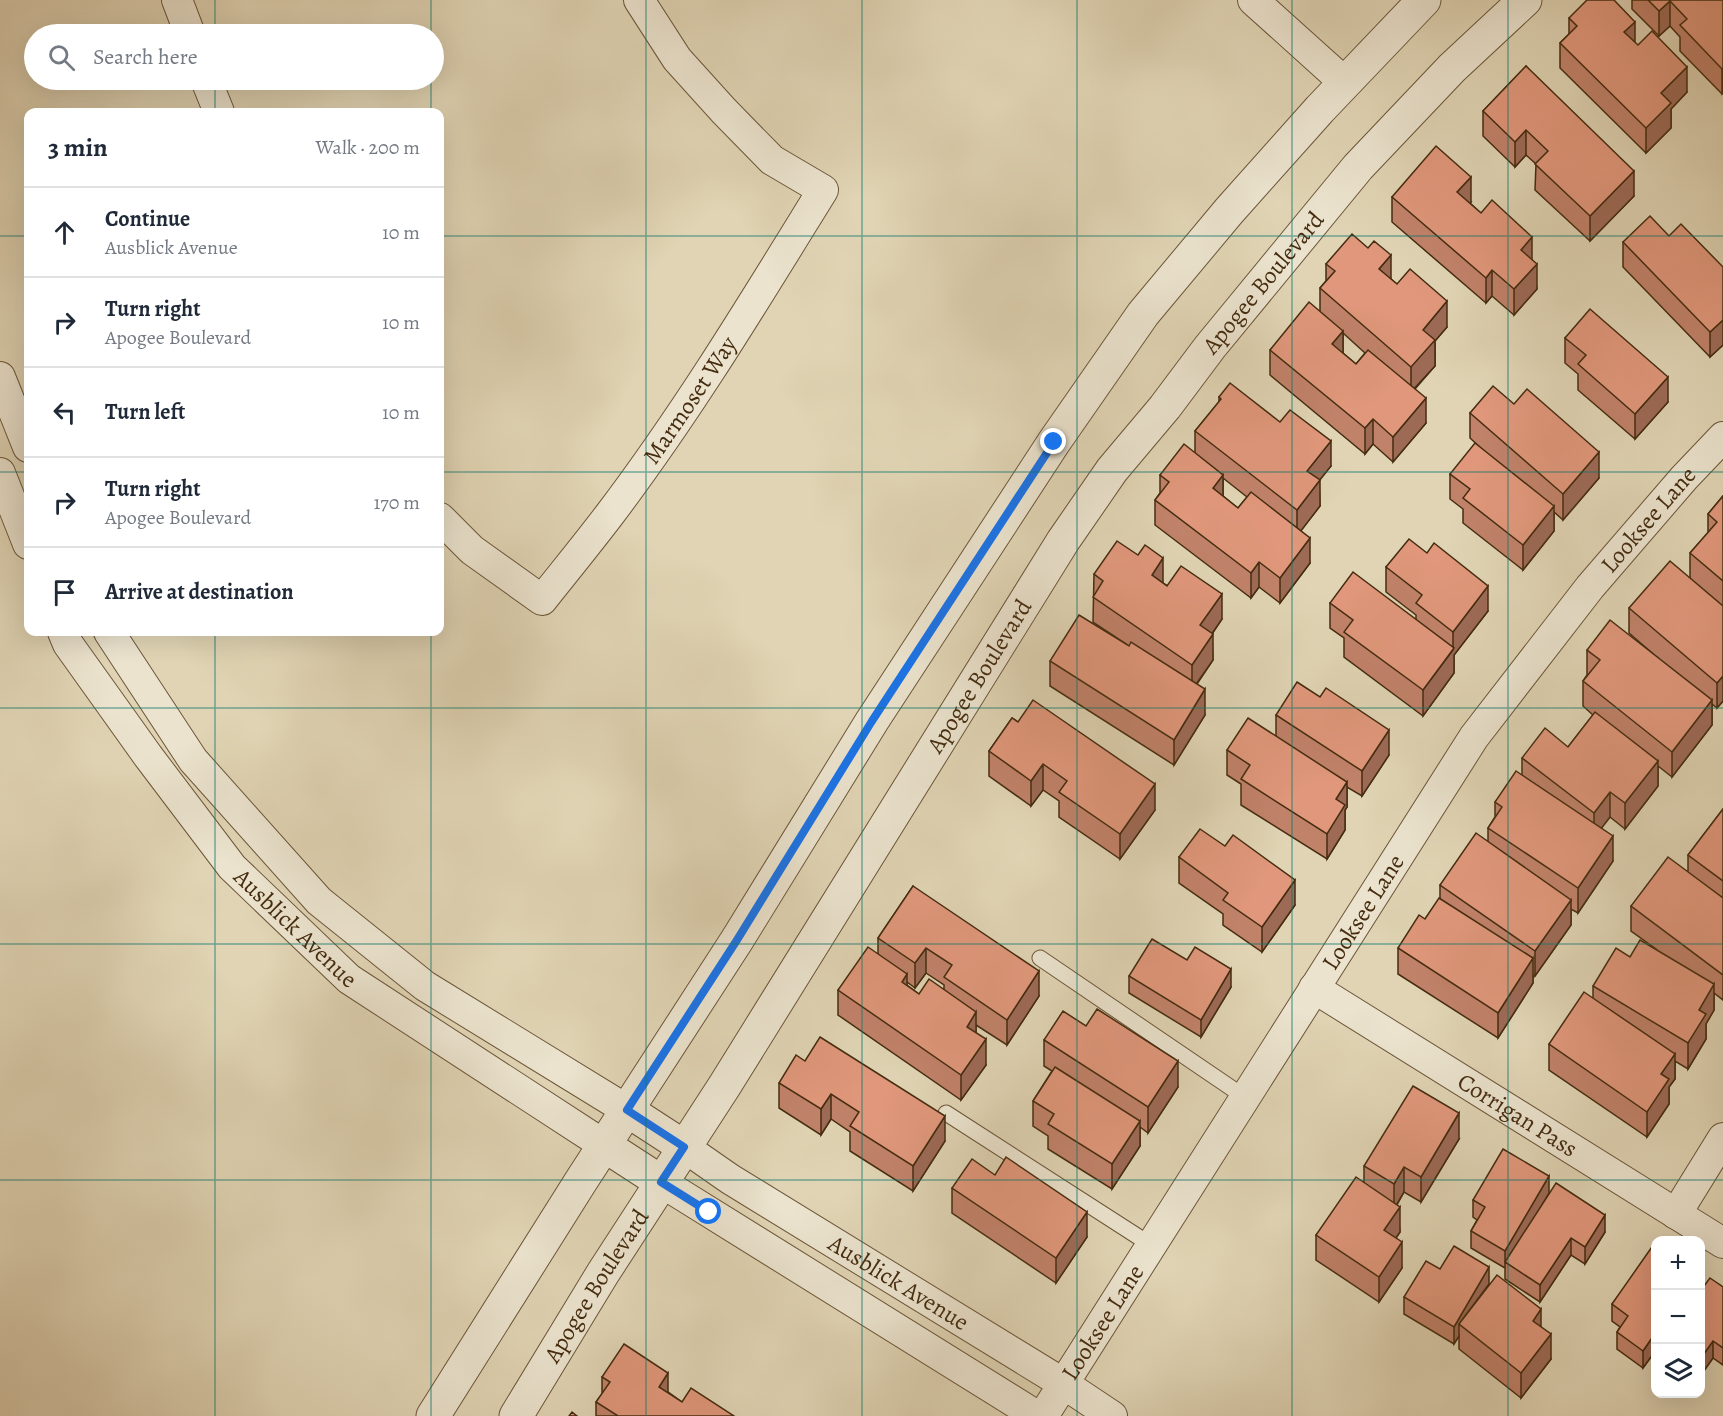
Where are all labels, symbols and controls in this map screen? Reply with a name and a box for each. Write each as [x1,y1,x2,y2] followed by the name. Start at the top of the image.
[24,24,444,90] search box
[45,41,78,74] icon: search
[93,42,198,72] text: Search here
[48,130,108,165] text: 3 min
[316,134,420,161] text: Walk · 200 m
[105,204,190,234] text: Continue
[1194,205,1331,361] street label: Apogee Boulevard
[48,216,81,249] icon: ahead
[382,219,420,246] text: 10 m
[105,234,238,261] text: Ausblick Avenue
[105,294,201,324] text: Turn right
[48,306,81,339] icon: right
[382,309,420,336] text: 10 m
[105,324,251,351] text: Apogee Boulevard
[636,330,744,470] street label: Marmoset Way
[48,396,81,429] icon: left
[105,397,185,427] text: Turn left
[382,399,420,426] text: 10 m
[1040,428,1066,454] route end
[1593,459,1703,580] street label: Looksee Lane
[105,474,201,504] text: Turn right
[48,486,81,519] icon: right
[374,489,420,516] text: 170 m
[105,504,251,531] text: Apogee Boulevard
[48,576,81,609] icon: arrive
[105,577,294,607] text: Arrive at destination
[919,593,1039,760] street label: Apogee Boulevard
[1314,848,1412,976] street label: Looksee Lane
[226,861,363,996] street label: Ausblick Avenue
[1452,1065,1584,1164] street label: Corrigan Pass
[695,1198,721,1224] route start
[536,1203,656,1369] street label: Apogee Boulevard
[822,1227,975,1338] street label: Ausblick Avenue
[1651,1236,1705,1398] map controls
[1651,1236,1705,1290] button: +
[1054,1258,1151,1386] street label: Looksee Lane
[1651,1290,1705,1344] button: −
[1651,1344,1705,1398] button: layers

